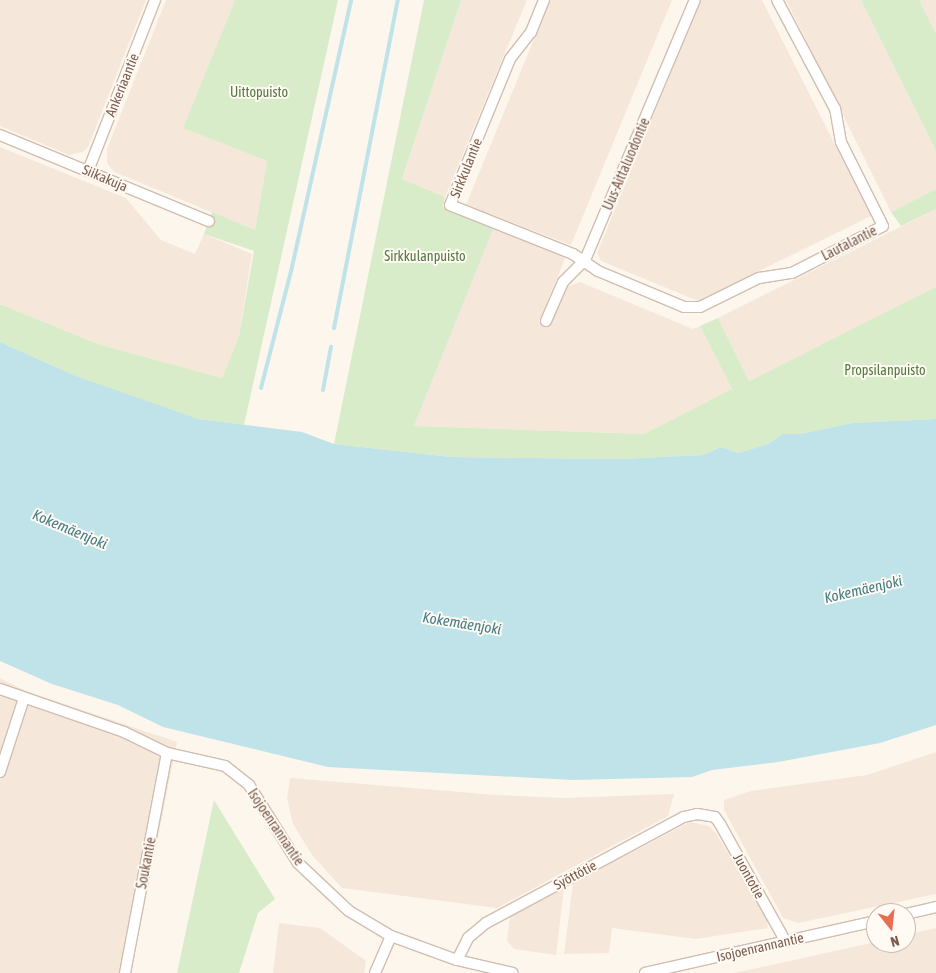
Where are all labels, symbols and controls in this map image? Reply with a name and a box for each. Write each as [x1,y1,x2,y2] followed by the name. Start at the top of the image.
[102,51,142,119] street label: Ankeriaantie
[230,84,288,100] park label: Uittopuisto
[599,115,653,213] street label: Uus-Aittaluodontie
[446,136,486,200] street label: Sirkkulantie
[80,161,130,195] street label: Siikakuja
[819,222,879,264] street label: Lautalantie
[384,248,466,264] park label: Sirkkulanpuisto
[844,362,926,378] park label: Propsilanpuisto
[30,505,110,553] water label: Kokemäenjoki
[822,571,904,607] water label: Kokemäenjoki
[421,608,503,638] water label: Kokemäenjoki
[244,785,308,869] street label: Isojoenrannantie
[133,836,159,890] street label: Soukantie
[730,851,768,901] street label: Juontotie
[551,857,599,893] street label: Syöttötie
[866,903,916,953] north arrow
[715,929,805,965] street label: Isojoenrannantie
[889,933,901,950] text: N

